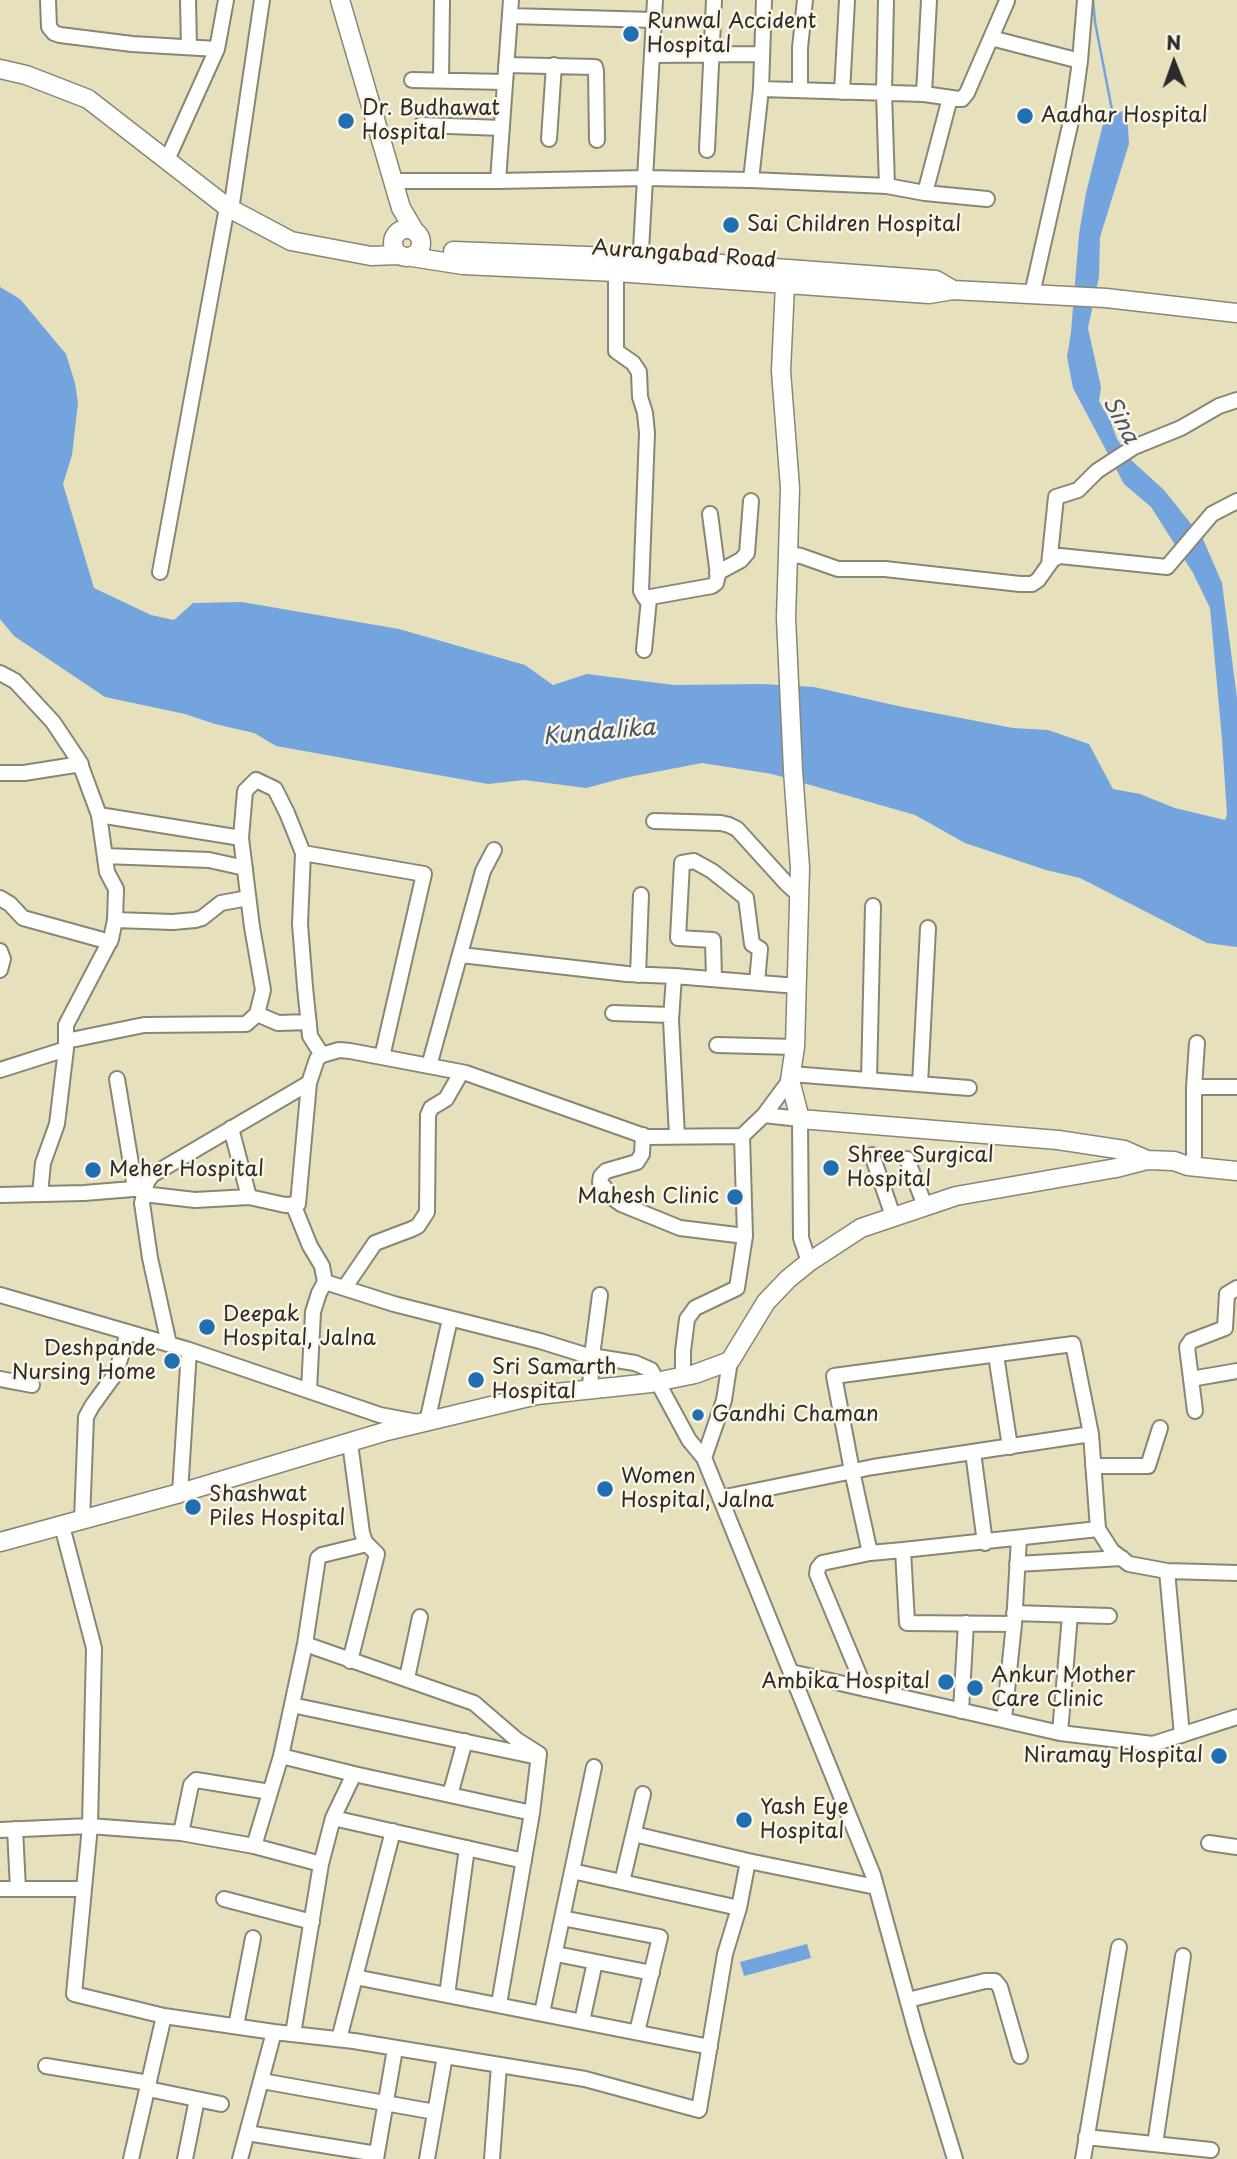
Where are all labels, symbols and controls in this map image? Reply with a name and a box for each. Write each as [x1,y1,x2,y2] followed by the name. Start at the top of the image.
[647,9,816,59] place label: Runwal Accident Hospital
[621,24,641,44] marker: Runwal Accident Hospital
[1139,28,1209,98] north arrow
[1166,28,1181,56] text: N
[362,96,500,146] place label: Dr. Budhawat Hospital
[1041,103,1208,129] place label: Aadhar Hospital
[1015,106,1035,126] marker: Aadhar Hospital
[336,111,356,131] marker: Dr. Budhawat Hospital
[747,212,961,238] place label: Sai Children Hospital
[721,215,741,235] marker: Sai Children Hospital
[591,236,777,274] street label: Aurangabad Road
[1096,391,1144,449] water label: Sina
[542,714,656,752] water label: Kundalika
[847,1143,994,1193] place label: Shree Surgical Hospital
[109,1157,264,1183] place label: Meher Hospital
[821,1158,841,1178] marker: Shree Surgical Hospital
[83,1160,103,1180] marker: Meher Hospital
[578,1184,719,1210] place label: Mahesh Clinic
[725,1187,745,1207] marker: Mahesh Clinic
[223,1302,376,1352] place label: Deepak Hospital, Jalna
[197,1317,217,1337] marker: Deepak Hospital, Jalna
[12,1336,156,1386] place label: Deshpande Nursing Home
[162,1351,182,1371] marker: Deshpande Nursing Home
[492,1355,616,1405] place label: Sri Samarth Hospital
[466,1370,486,1390] marker: Sri Samarth Hospital
[712,1402,879,1428] place label: Gandhi Chaman
[690,1407,706,1423] marker: Gandhi Chaman
[621,1464,774,1514] place label: Women Hospital, Jalna
[595,1479,615,1499] marker: Women Hospital, Jalna
[209,1482,345,1532] place label: Shashwat Piles Hospital
[183,1497,203,1517] marker: Shashwat Piles Hospital
[991,1663,1135,1713] place label: Ankur Mother Care Clinic
[761,1669,930,1695] place label: Ambika Hospital
[936,1672,956,1692] marker: Ambika Hospital
[965,1678,985,1698] marker: Ankur Mother Care Clinic
[1024,1743,1203,1769] place label: Niramay Hospital
[1209,1746,1229,1766] marker: Niramay Hospital
[760,1795,849,1845] place label: Yash Eye Hospital
[734,1810,754,1830] marker: Yash Eye Hospital

